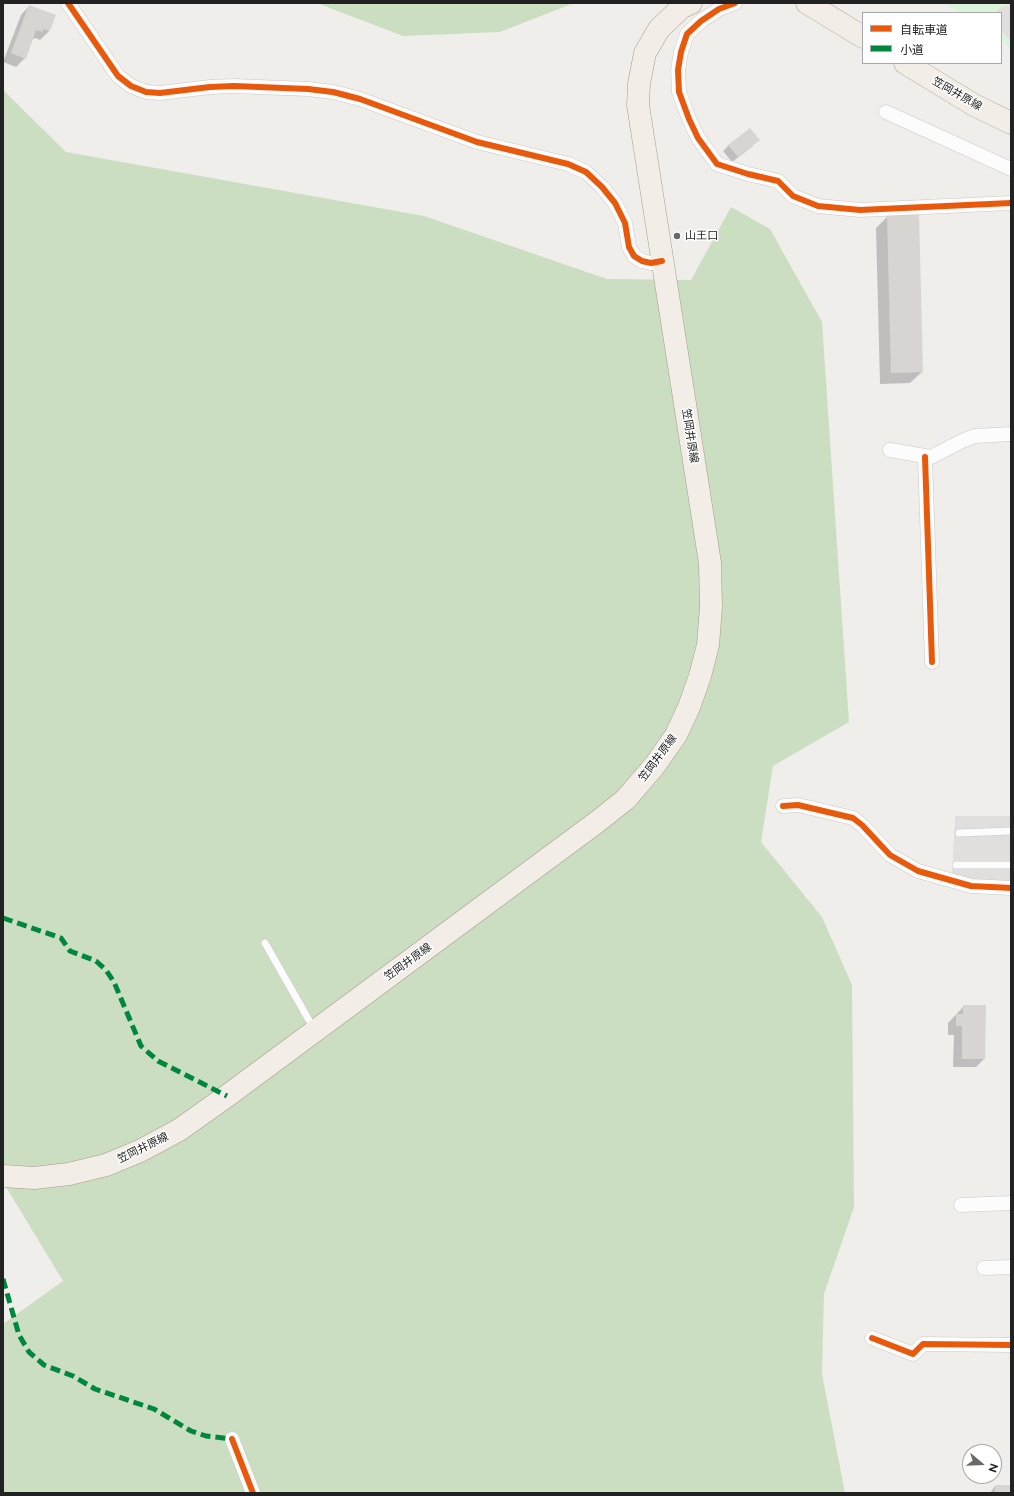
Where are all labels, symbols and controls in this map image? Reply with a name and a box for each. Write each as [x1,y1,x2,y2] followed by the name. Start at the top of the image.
[862,12,1002,64] legend
[900,23,948,37] text: 自転車道
[900,43,924,57] text: 小道
[930,75,984,113] street label: 笠岡井原線
[685,229,718,243] place label: 山王口
[672,231,682,241] marker: 山王口
[679,408,701,464] street label: 笠岡井原線
[636,732,680,784] street label: 笠岡井原線
[382,940,434,984] street label: 笠岡井原線
[115,1130,171,1166] street label: 笠岡井原線
[962,1444,1002,1484] north arrow
[985,1462,1000,1474] text: N

